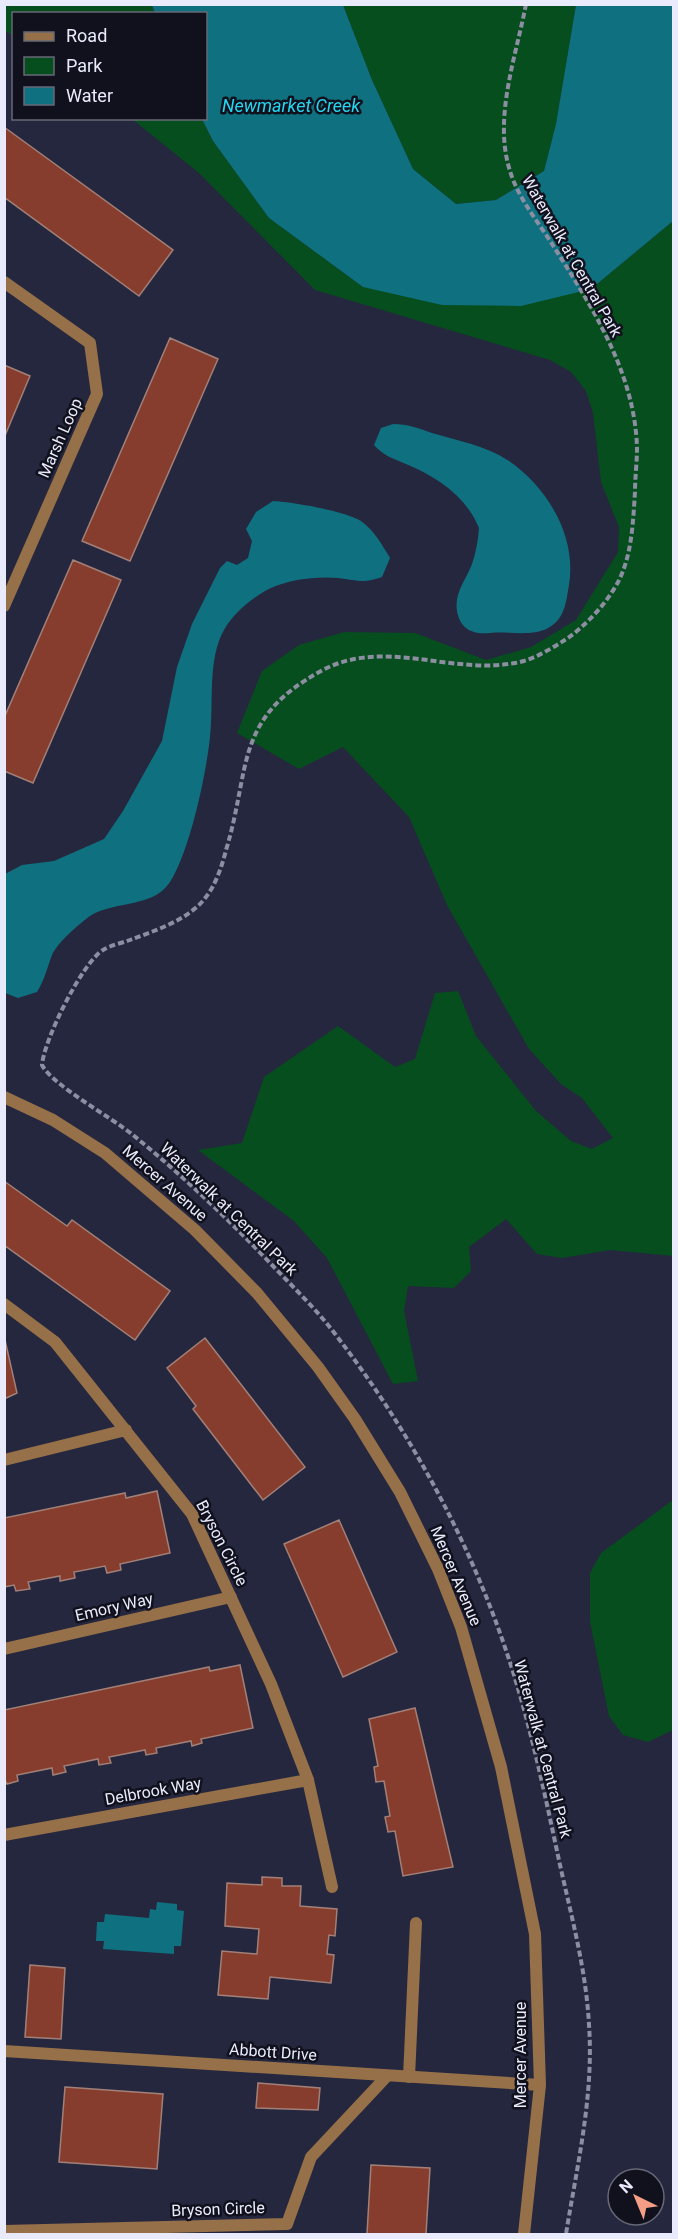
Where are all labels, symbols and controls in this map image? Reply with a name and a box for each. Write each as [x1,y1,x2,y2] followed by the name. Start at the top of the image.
[12,12,207,120] legend
[66,25,107,46] text: Road
[66,55,103,76] text: Park
[66,85,113,106] text: Water
[222,95,361,116] water label: Newmarket Creek
[518,172,627,341] street label: Waterwalk at Central Park
[34,395,86,481] street label: Marsh Loop
[156,1138,302,1280] street label: Waterwalk at Central Park
[119,1141,211,1225] street label: Mercer Avenue
[192,1497,252,1589] street label: Bryson Circle
[426,1523,486,1629] street label: Mercer Avenue
[73,1589,155,1625] street label: Emory Way
[510,1658,576,1841] street label: Waterwalk at Central Park
[103,1773,203,1809] street label: Delbrook Way
[511,2002,530,2108] street label: Mercer Avenue
[228,2039,318,2065] street label: Abbott Drive
[606,2167,666,2227] north arrow
[616,2176,637,2197] text: N
[171,2198,265,2220] street label: Bryson Circle

